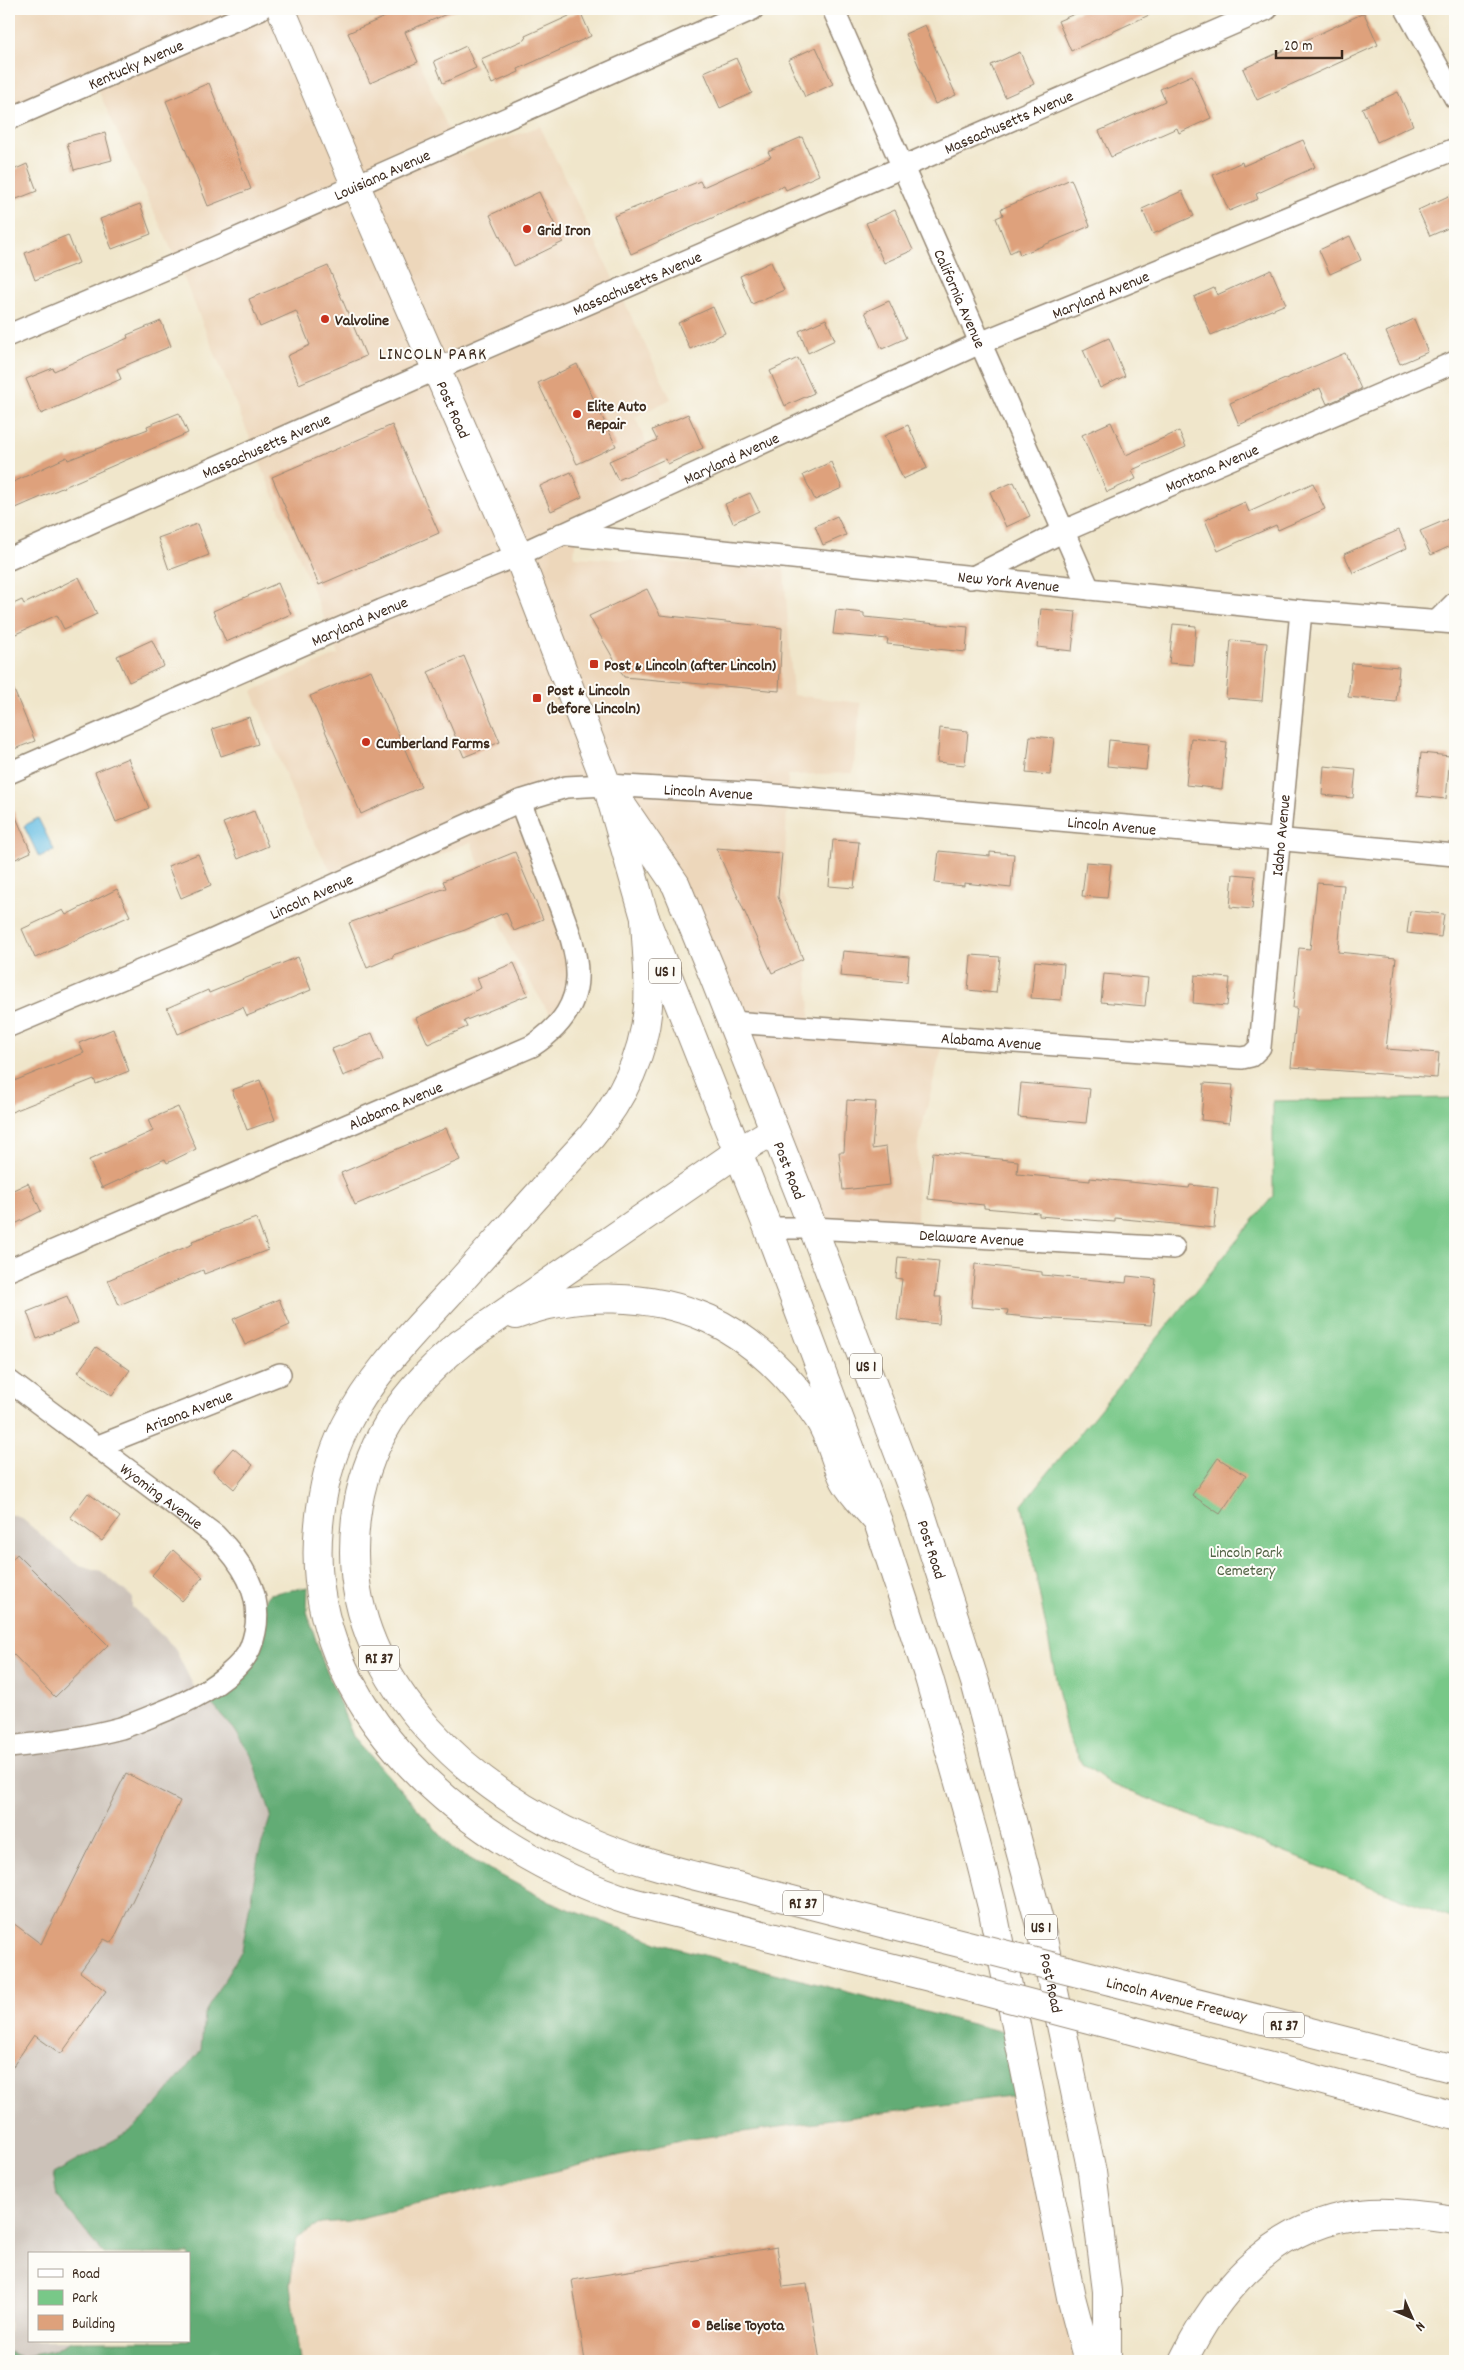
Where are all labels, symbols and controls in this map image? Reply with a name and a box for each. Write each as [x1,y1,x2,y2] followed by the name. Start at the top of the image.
[1276,28,1343,60] scale bar
[85,35,188,97] street label: Kentucky Avenue
[1284,36,1312,58] text: 20 m
[941,85,1077,162] street label: Massachusetts Avenue
[331,145,434,208] street label: Louisiana Avenue
[537,220,591,243] place label: Grid Iron
[521,223,533,235] marker: Grid Iron
[926,246,990,352] street label: California Avenue
[570,247,706,323] street label: Massachusetts Avenue
[1049,266,1153,326] street label: Maryland Avenue
[335,310,389,333] place label: Valvoline
[319,313,331,325] marker: Valvoline
[379,343,487,368] district label: LINCOLN PARK
[429,378,474,443] street label: Post Road
[587,396,646,437] place label: Elite Auto Repair
[571,408,583,420] marker: Elite Auto Repair
[199,409,335,486] street label: Massachusetts Avenue
[680,428,784,492] street label: Maryland Avenue
[1162,439,1263,500] street label: Montana Avenue
[956,566,1060,600] street label: New York Avenue
[308,592,412,654] street label: Maryland Avenue
[604,655,776,678] place label: Post & Lincoln (after Lincoln)
[588,658,600,670] marker: Post & Lincoln (after Lincoln)
[547,680,640,721] place label: Post & Lincoln (before Lincoln)
[531,692,543,704] marker: Post & Lincoln (before Lincoln)
[376,733,490,756] place label: Cumberland Farms
[360,736,372,748] marker: Cumberland Farms
[663,779,753,807] street label: Lincoln Avenue
[1267,794,1298,877] street label: Idaho Avenue
[1066,812,1157,843] street label: Lincoln Avenue
[267,869,357,927] street label: Lincoln Avenue
[649,958,681,984] road number: US 1
[940,1028,1042,1058] street label: Alabama Avenue
[345,1077,447,1137] street label: Alabama Avenue
[766,1139,810,1203] street label: Post Road
[919,1225,1025,1254] street label: Delaware Avenue
[850,1354,882,1378] road number: US 1
[141,1385,237,1441] street label: Arizona Avenue
[114,1459,207,1536] street label: Wyoming Avenue
[910,1518,950,1582] street label: Post Road
[1210,1542,1282,1583] park label: Lincoln Park Cemetery
[359,1646,399,1670] road number: RI 37
[783,1890,823,1916] road number: RI 37
[1025,1914,1057,1940] road number: US 1
[1032,1951,1067,2015] street label: Post Road
[1104,1972,1250,2029] street label: Lincoln Avenue Freeway
[1264,2012,1304,2038] road number: RI 37
[28,2252,190,2342] legend
[72,2264,100,2286] text: Road
[72,2288,98,2310] text: Park
[1386,2292,1436,2342] north arrow
[72,2314,115,2336] text: Building
[706,2315,785,2338] place label: Belise Toyota
[1410,2316,1429,2335] text: N
[690,2318,702,2330] marker: Belise Toyota

